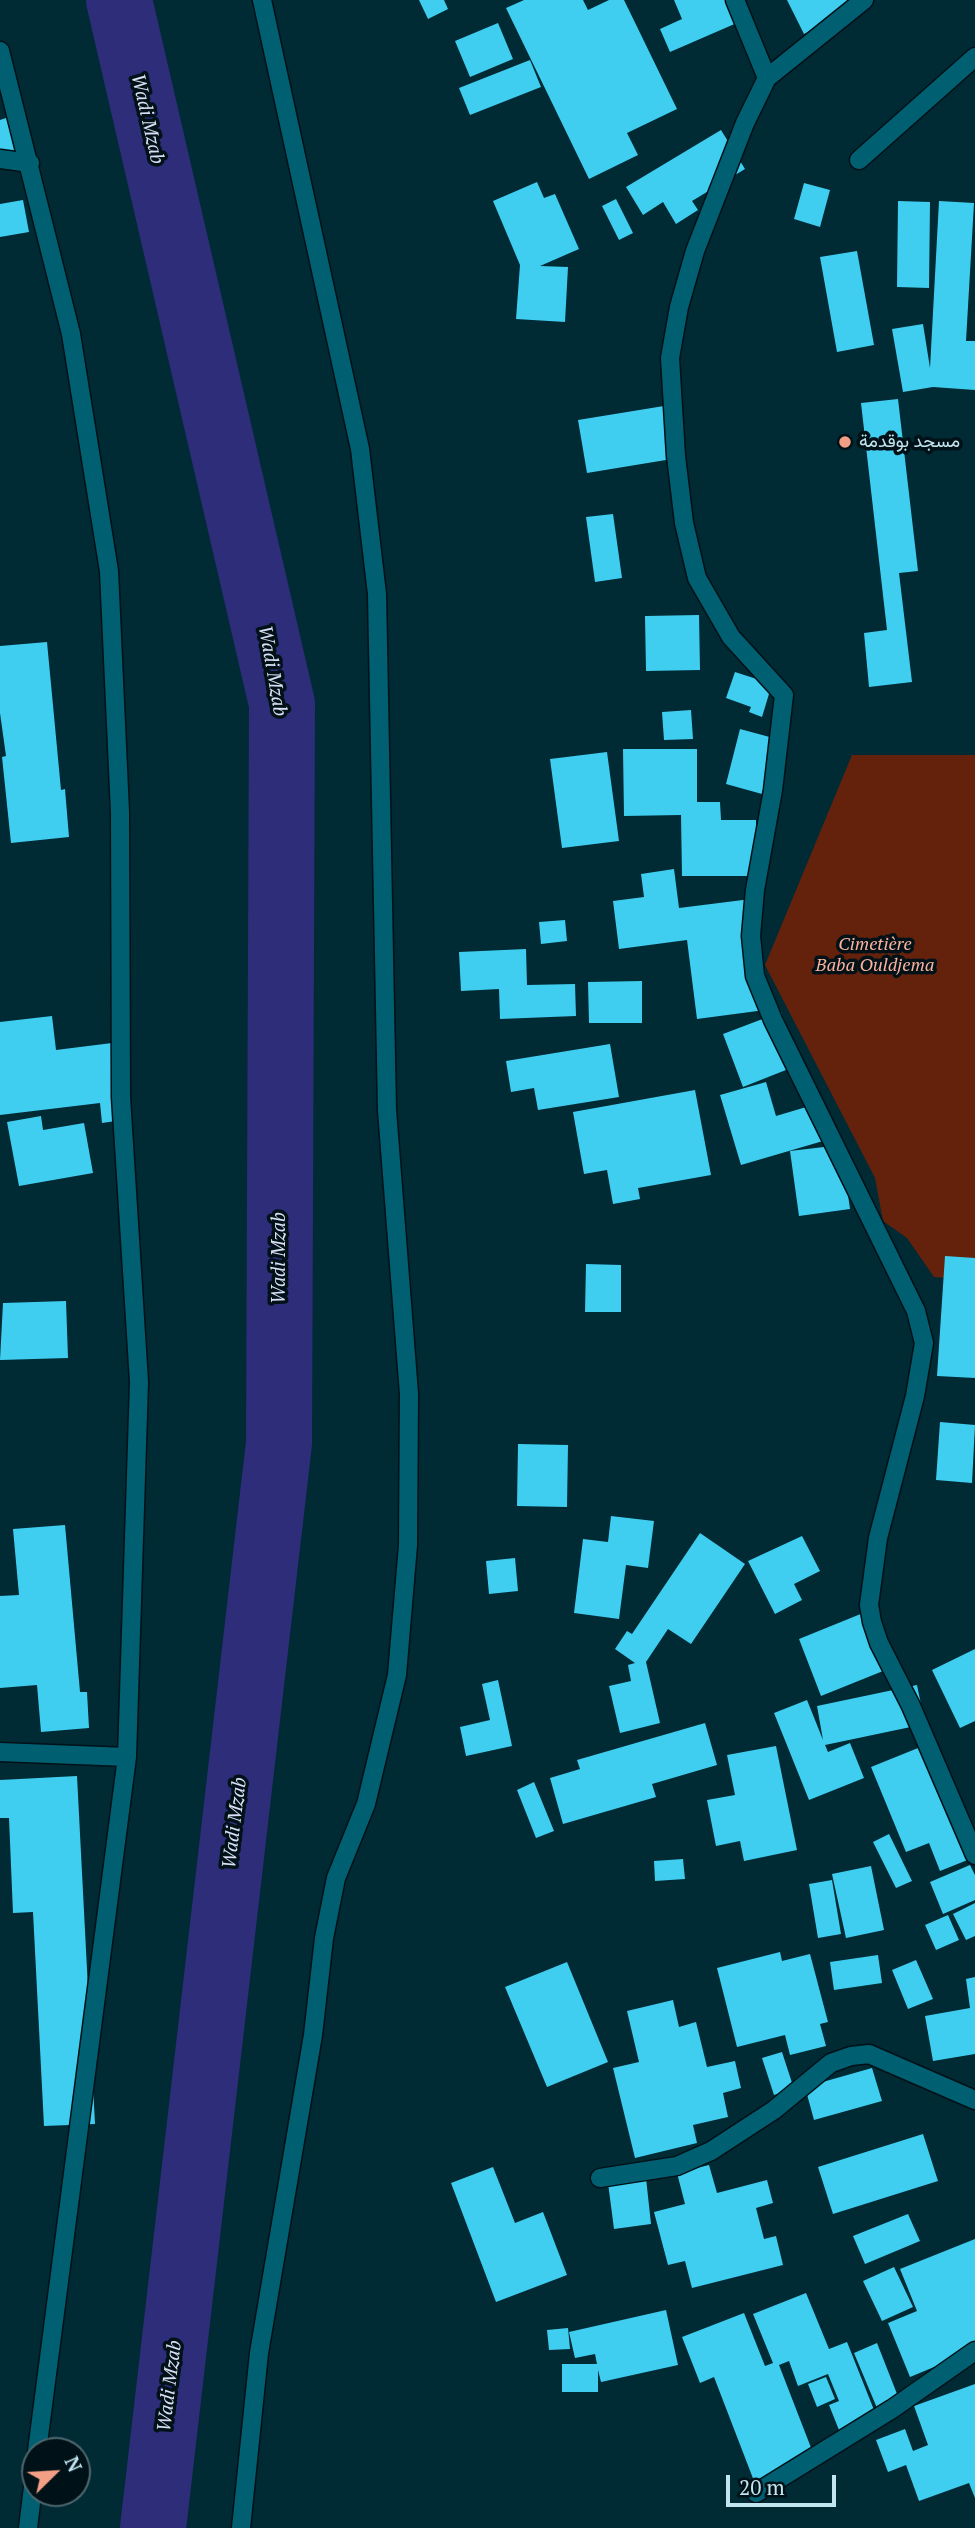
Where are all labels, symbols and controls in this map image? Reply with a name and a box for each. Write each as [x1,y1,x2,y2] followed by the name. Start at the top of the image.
[126,72,168,166] water label: Wadi Mzab
[859,431,960,453] place label: مسجد بوقدمة
[837,434,853,450] marker: مسجد بوقدمة
[253,624,291,718] water label: Wadi Mzab
[816,934,934,976] park label: Cimetière Baba Ouldjema
[269,1212,291,1304] water label: Wadi Mzab
[218,1776,252,1870] water label: Wadi Mzab
[153,2339,187,2433] water label: Wadi Mzab
[21,2437,91,2507] north arrow
[59,2452,88,2476] text: N
[730,2462,840,2506] scale bar
[739,2473,785,2501] text: 20 m

